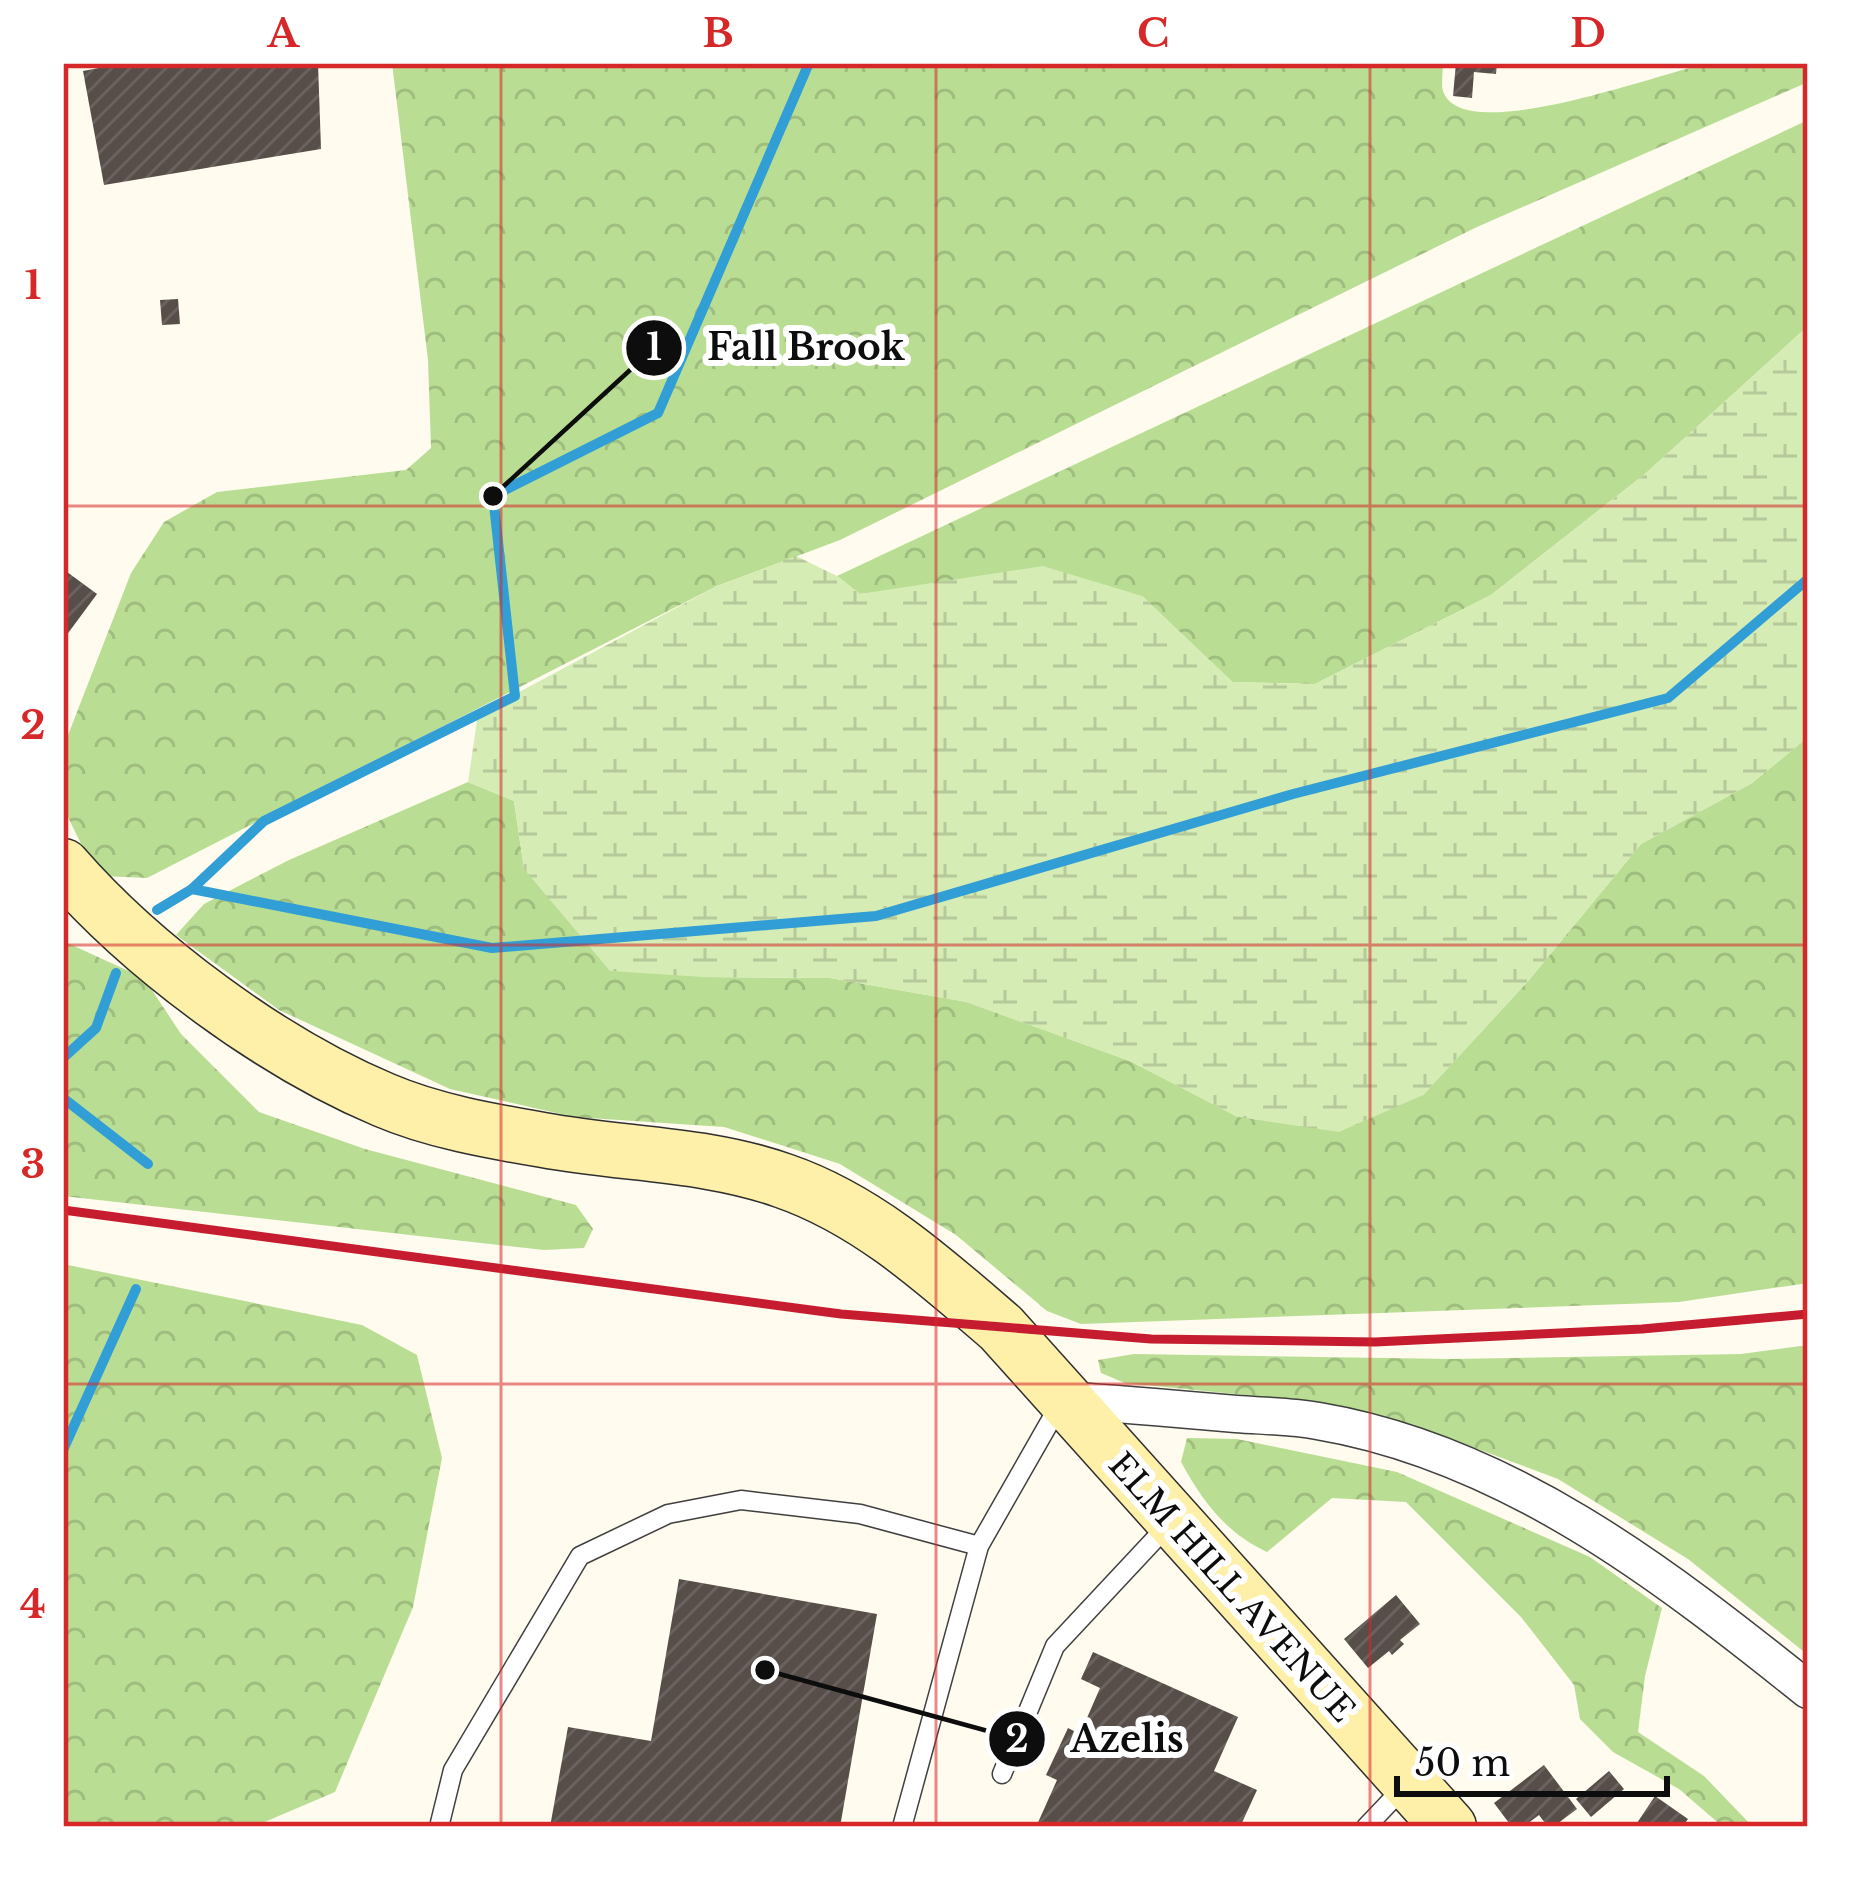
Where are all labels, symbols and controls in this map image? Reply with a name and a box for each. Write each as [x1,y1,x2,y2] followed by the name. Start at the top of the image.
[266,9,300,58] text: A
[702,9,734,58] text: B
[1137,9,1169,58] text: C
[1570,9,1606,58] text: D
[24,261,42,310] text: 1
[624,312,929,384] callout: Fall Brook
[646,325,662,370] text: 1
[707,325,906,370] text: Fall Brook
[20,701,46,750] text: 2
[21,1140,45,1189] text: 3
[1100,1444,1363,1730] street label: ELM HILL AVENUE
[20,1580,46,1629] text: 4
[987,1703,1208,1775] callout: Azelis
[1005,1717,1029,1762] text: 2
[1069,1717,1184,1762] text: Azelis
[1397,1722,1667,1796] scale bar
[1415,1741,1510,1786] text: 50 m

